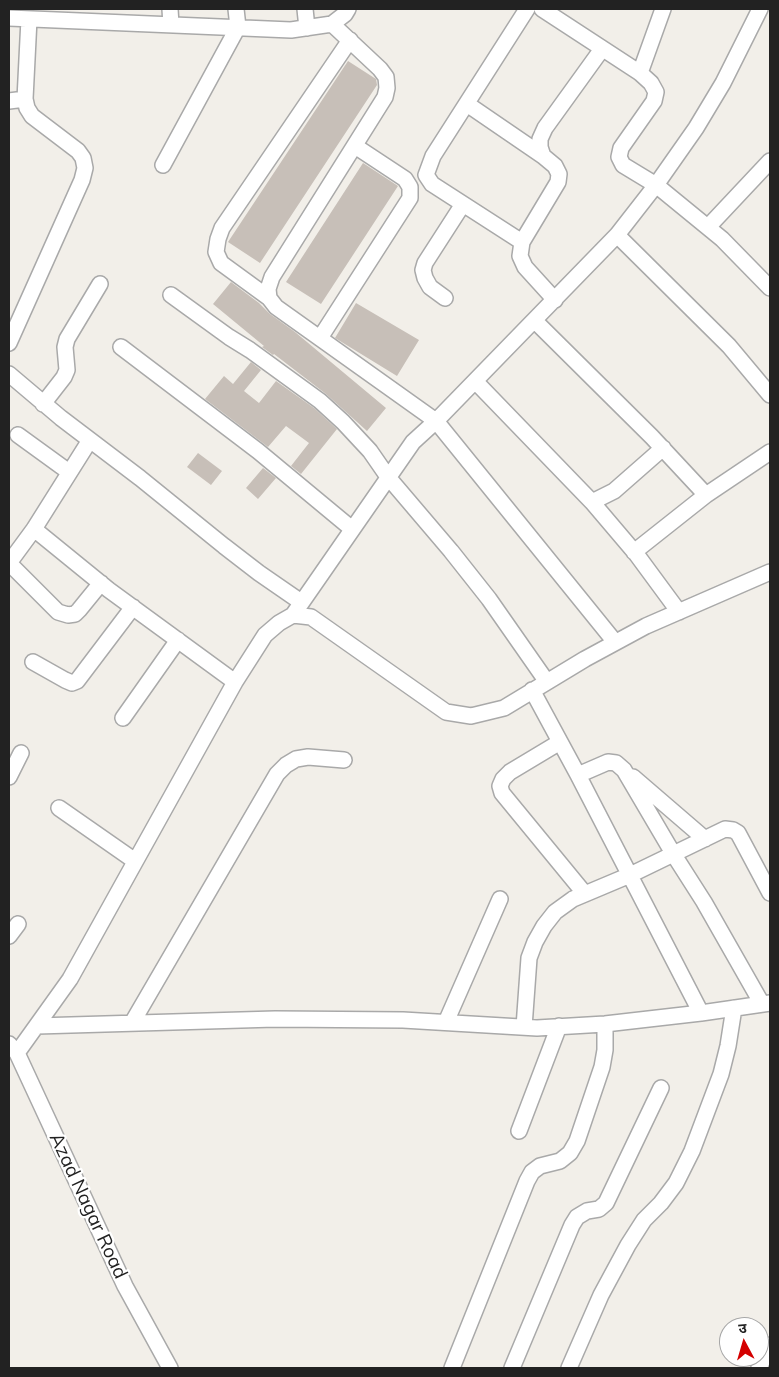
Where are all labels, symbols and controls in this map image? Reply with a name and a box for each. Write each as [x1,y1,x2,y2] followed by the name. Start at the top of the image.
[44,1129,132,1283] street label: Azad Nagar Road
[719,1317,769,1367] north arrow
[738,1319,748,1337] text: उ

